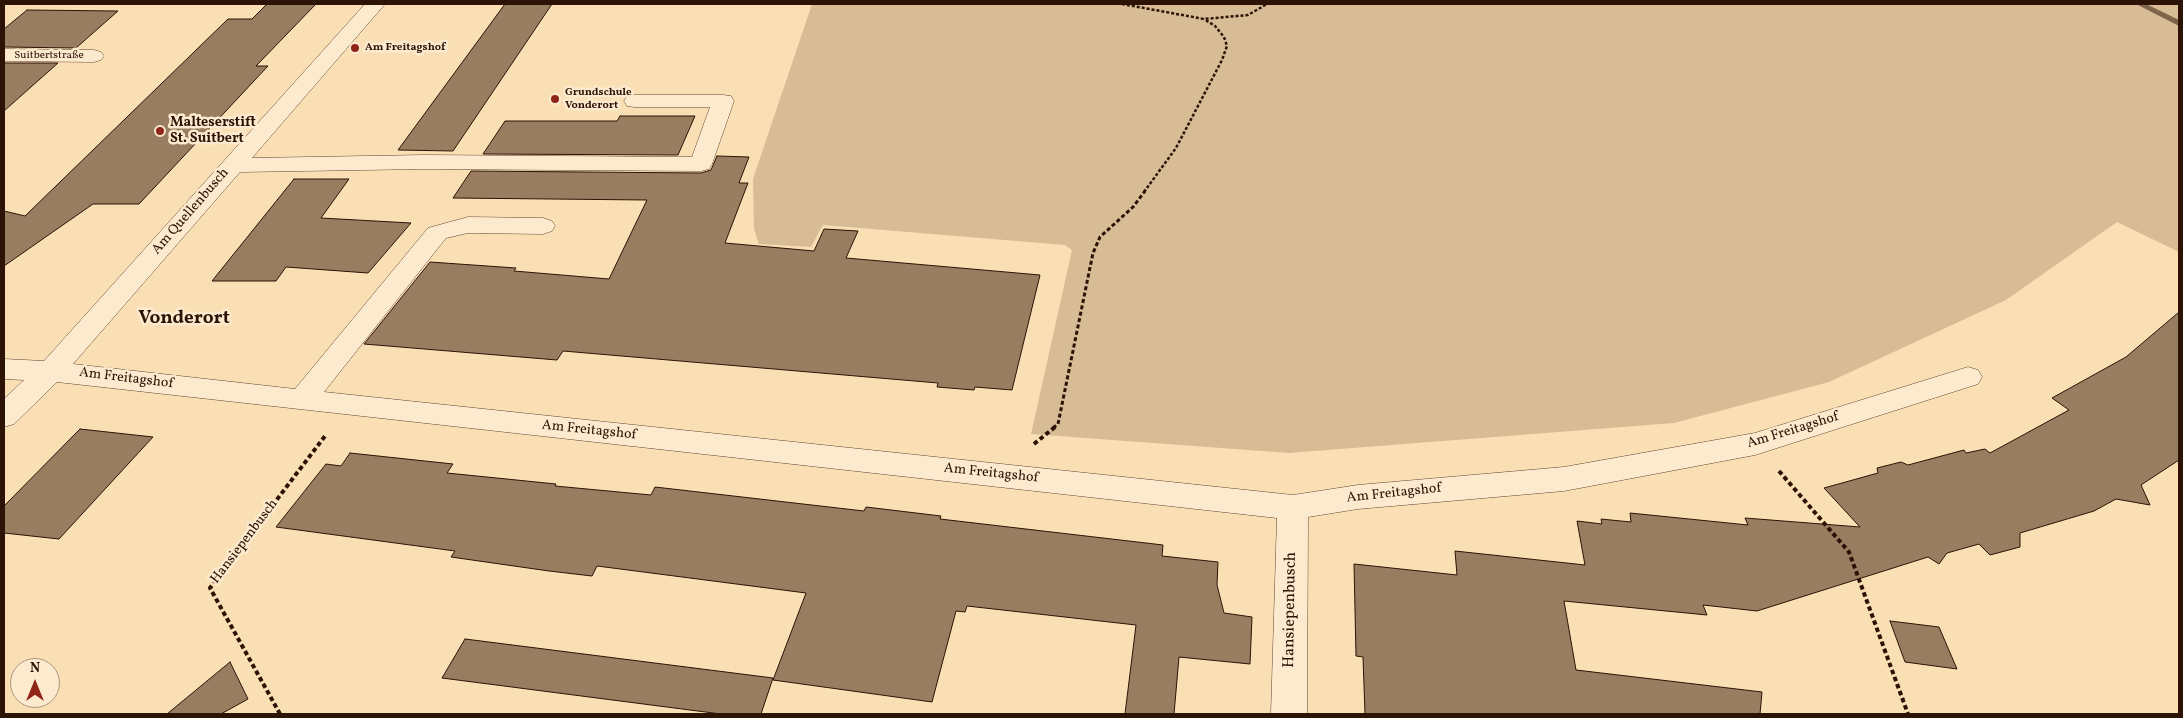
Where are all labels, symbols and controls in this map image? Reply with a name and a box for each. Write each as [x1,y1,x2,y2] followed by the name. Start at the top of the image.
[365,41,445,55] place label: Am Freitagshof
[349,42,361,54] marker: Am Freitagshof
[14,49,84,63] street label: Suitbertstraße
[565,86,632,112] place label: Grundschule Vonderort
[549,93,561,105] marker: Grundschule Vonderort
[170,115,256,148] place label: Malteserstift St. Suitbert
[154,125,166,137] marker: Malteserstift St. Suitbert
[149,165,233,259] street label: Am Quellenbusch
[138,309,230,331] district label: Vonderort
[78,365,174,393] street label: Am Freitagshof
[1745,409,1841,453] street label: Am Freitagshof
[541,418,637,444] street label: Am Freitagshof
[943,461,1039,487] street label: Am Freitagshof
[1346,481,1442,507] street label: Am Freitagshof
[208,496,282,588] street label: Hansiepenbusch
[1280,552,1302,668] street label: Hansiepenbusch
[10,658,60,708] north arrow
[30,659,40,678] text: N

